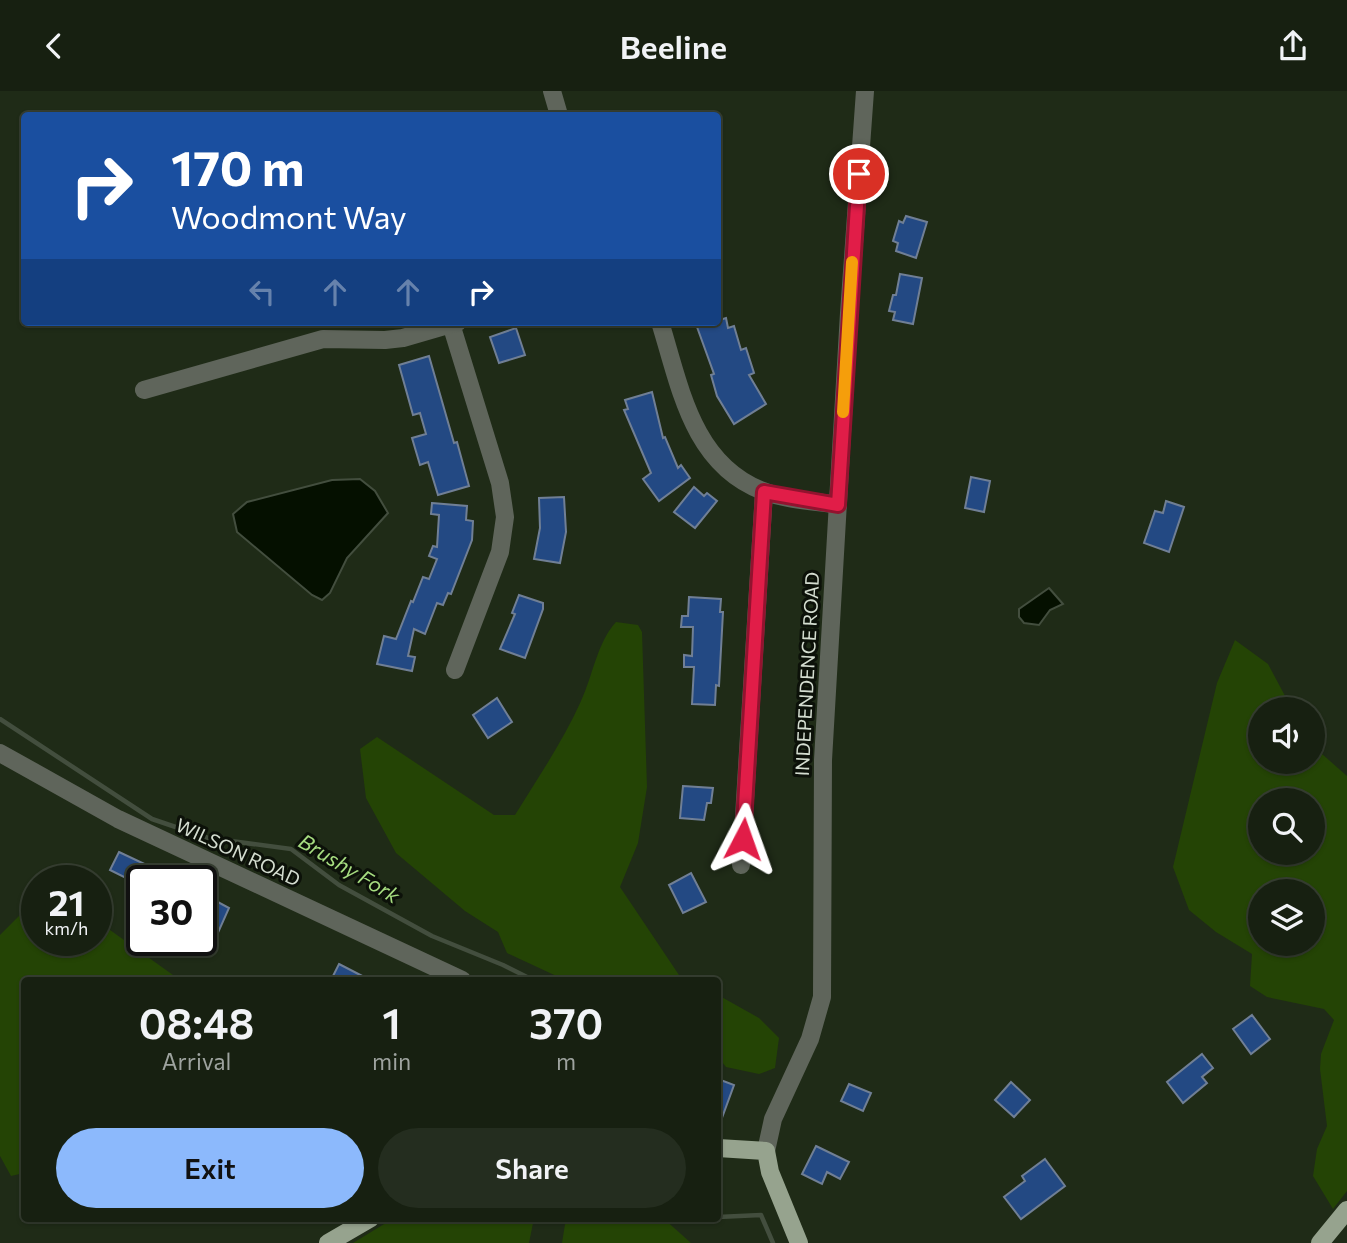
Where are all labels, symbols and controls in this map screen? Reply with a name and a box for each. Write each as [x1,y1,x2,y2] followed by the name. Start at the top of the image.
[620,26,727,66] text: Beeline
[35,27,73,65] icon: back
[1274,27,1312,65] icon: share
[171,136,304,196] text: 170 m
[56,140,147,231] icon: right
[829,144,889,204] pin
[840,155,878,193] icon: arrive
[171,196,407,236] text: Woodmont Way
[243,273,281,311] icon: left
[316,273,354,311] icon: ahead
[389,273,427,311] icon: ahead
[462,273,500,311] icon: right
[790,571,823,777] street label: INDEPENDENCE ROAD
[1248,697,1325,956] map controls
[1248,697,1325,774] button: sound
[1248,788,1325,865] button: search
[706,802,780,876] position arrow
[172,813,304,890] street label: WILSON ROAD
[295,828,405,908] water label: Brushy Fork
[126,865,217,956] speed limit sign: 30
[1248,879,1325,956] button: layers
[49,880,84,923] text: 21
[45,917,88,939] text: km/h
[139,996,254,1048] text: 08:48
[382,996,401,1048] text: 1
[529,996,603,1048] text: 370
[162,1047,231,1075] text: Arrival
[372,1047,411,1075] text: min
[556,1047,576,1075] text: m
[56,1128,364,1208] button: Exit
[378,1128,686,1208] button: Share

